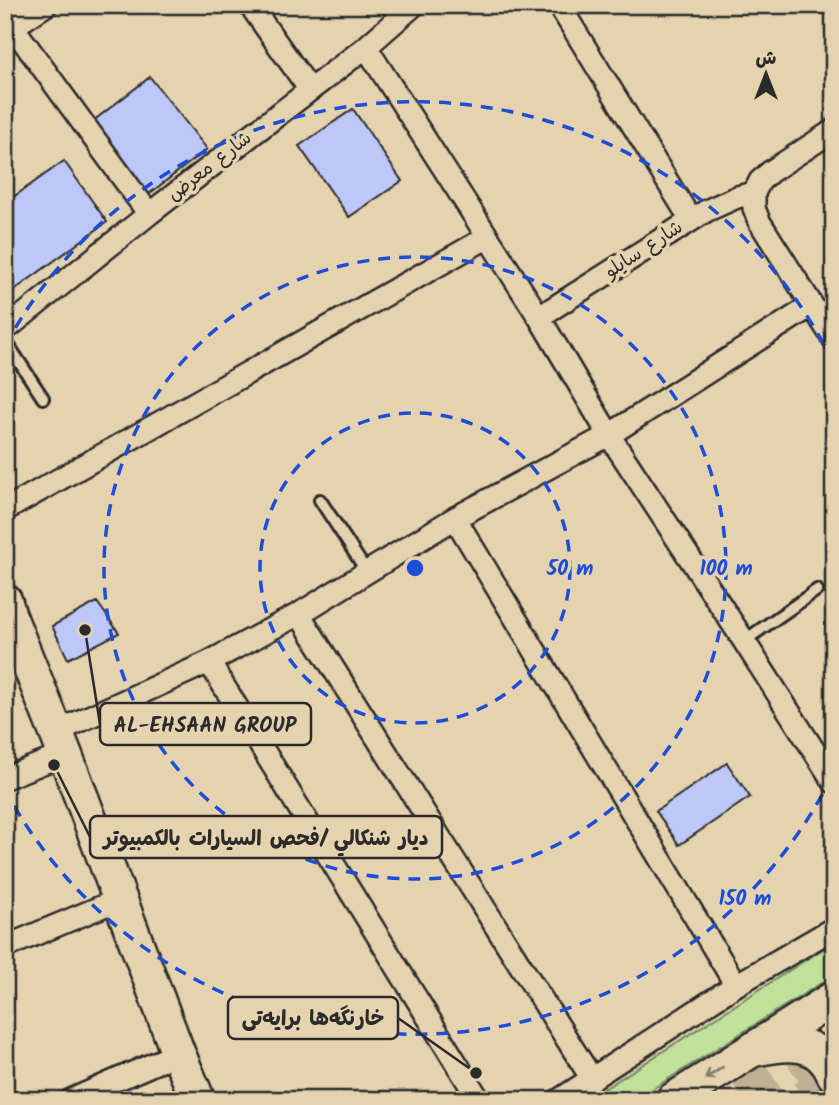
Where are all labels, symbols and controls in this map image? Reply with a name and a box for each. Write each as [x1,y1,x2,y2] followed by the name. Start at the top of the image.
[730,38,800,108] north arrow
[756,44,777,74] text: ش
[161,124,259,210] street label: شارع معرض
[598,213,689,287] street label: شارع سايلو
[546,553,593,586] text: 50 m
[699,553,753,586] text: 100 m
[403,556,427,580] centre of rings
[100,703,311,745] callout: AL-EHSAAN GROUP
[114,710,298,743] text: AL-EHSAAN GROUP
[90,816,442,858] callout: ديار شنكالي /فحص السيارات بالكمبيوتر
[102,823,428,857] text: ديار شنكالي /فحص السيارات بالكمبيوتر
[718,883,772,916] text: 150 m
[228,997,398,1039] callout: خارنگه‌ها برايه‌تى
[242,1003,384,1036] text: خارنگه‌ها برايه‌تى
[704,1067,724,1081] one-way arrow

